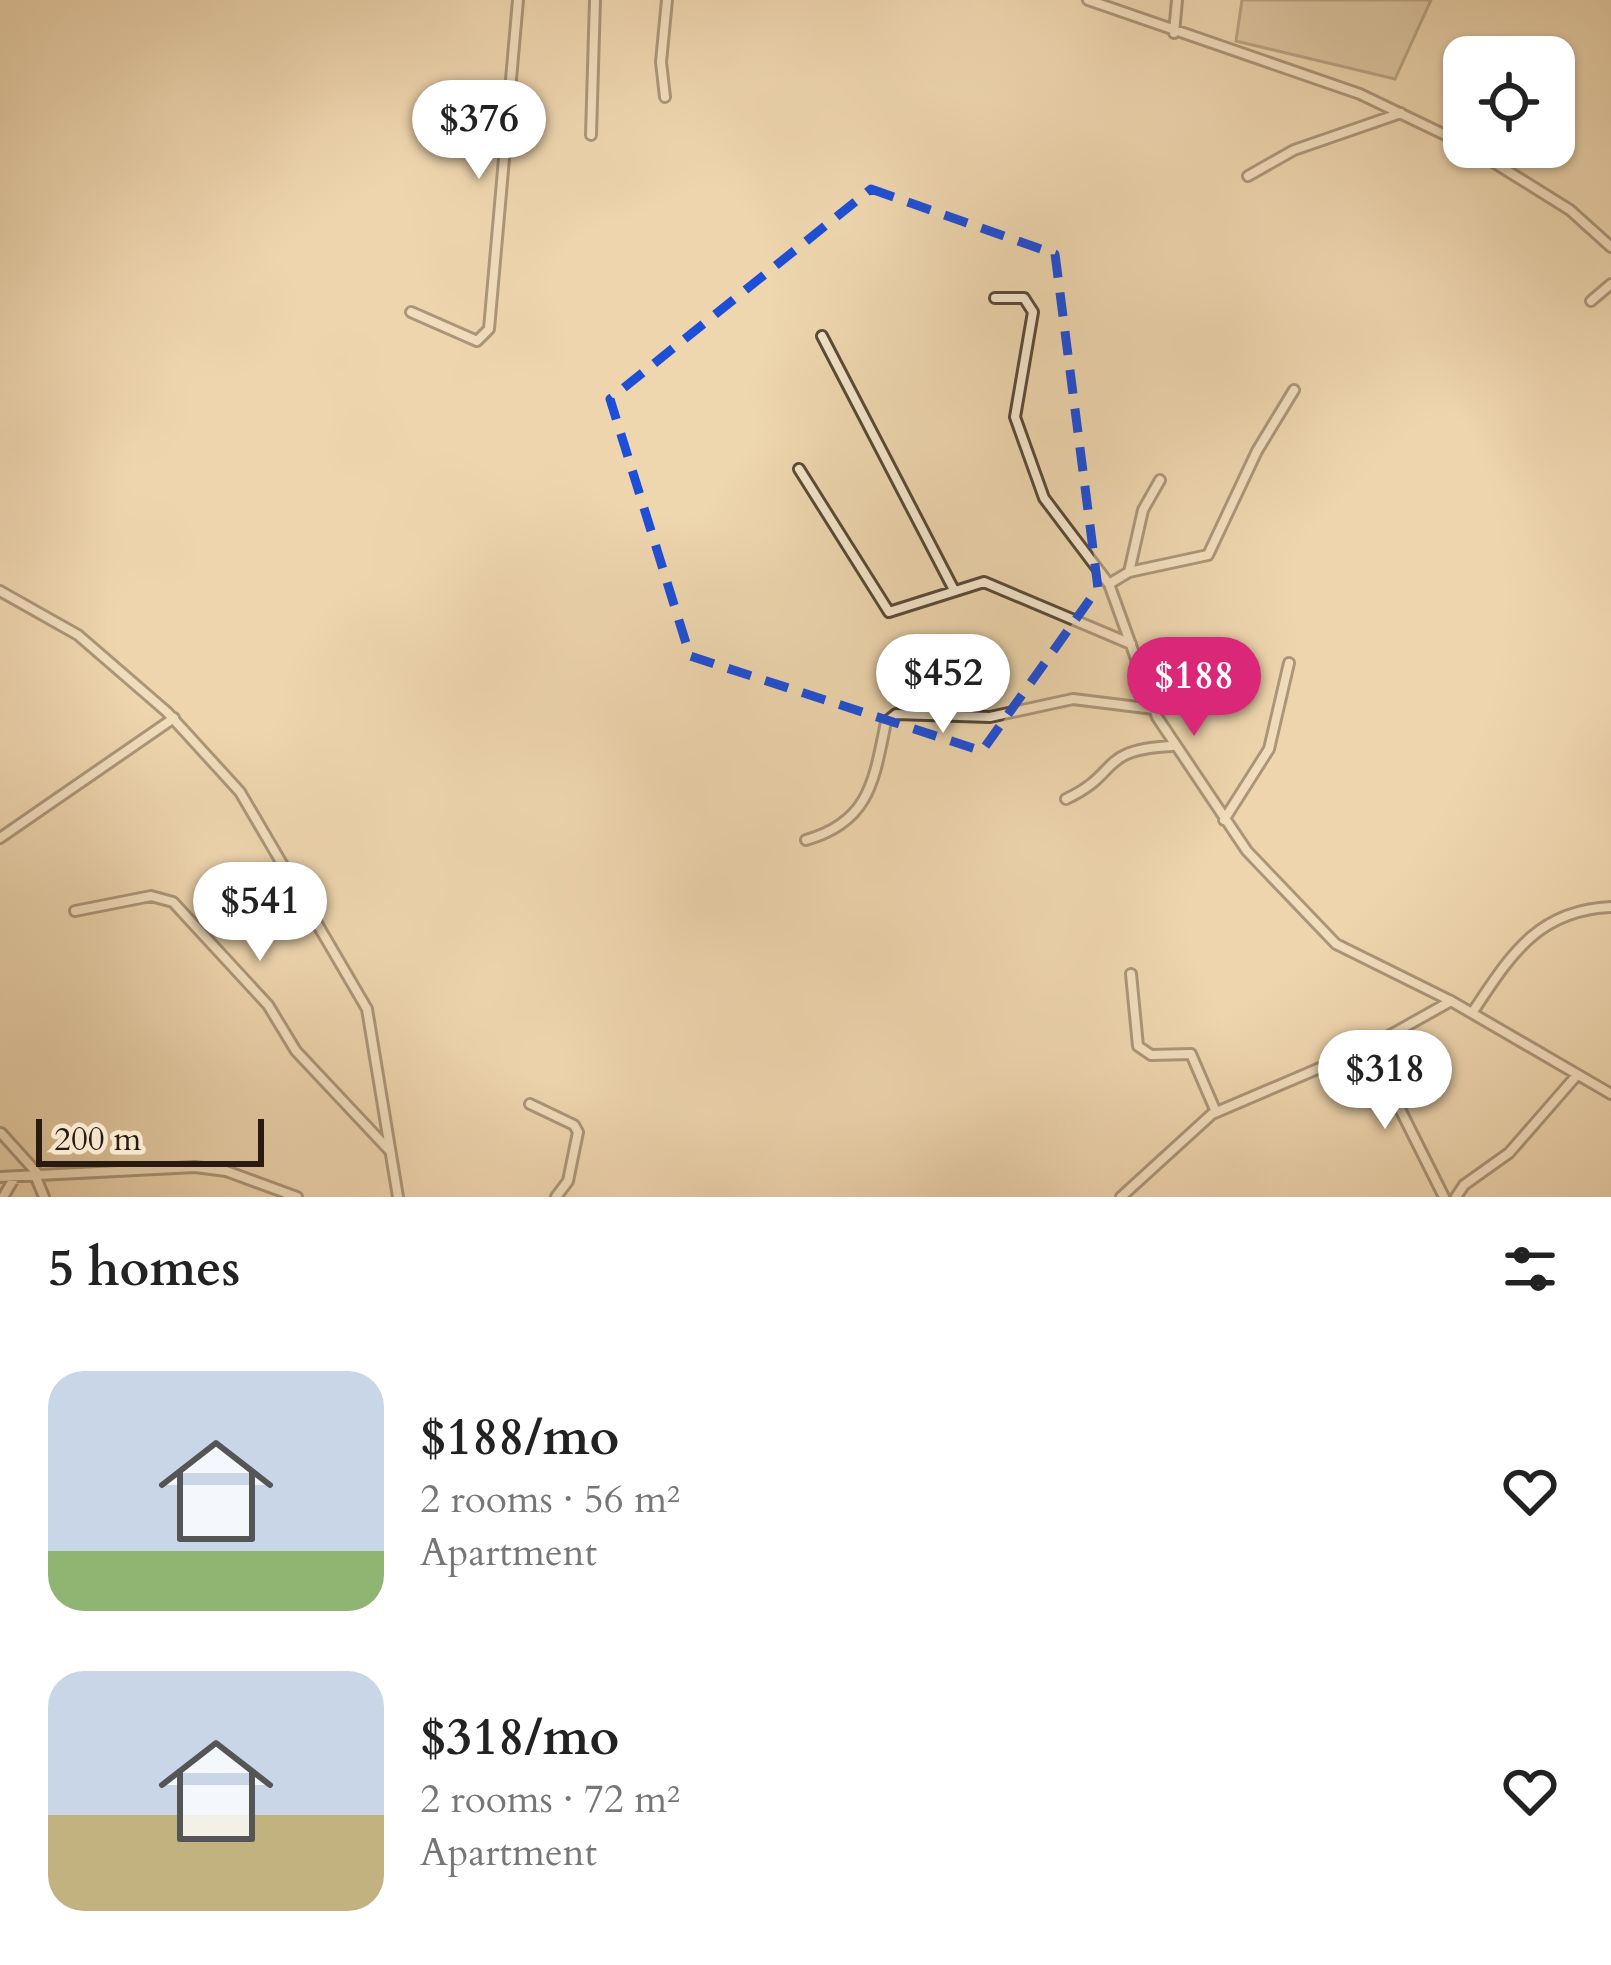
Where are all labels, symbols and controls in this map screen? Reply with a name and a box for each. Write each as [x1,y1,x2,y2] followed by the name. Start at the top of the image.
[1443,36,1575,168] map controls
[1443,36,1575,168] button: locate
[408,80,550,182] pin: $376
[439,92,519,145] text: $376
[872,634,1014,736] pin: $452
[1123,637,1265,739] pin: $188
[903,646,983,699] text: $452
[1154,649,1234,702] text: $188
[189,862,331,964] pin: $541
[220,874,300,927] text: $541
[1314,1030,1456,1132] pin: $318
[1345,1042,1425,1095] text: $318
[36,1113,264,1166] scale bar
[54,1117,141,1162] text: 200 m
[48,1234,240,1304] text: 5 homes
[1497,1236,1563,1302] icon: filters
[420,1403,619,1473] text: $188/mo
[144,1419,288,1563] icon: home
[1497,1458,1563,1524] icon: heart
[420,1473,680,1526] text: 2 rooms · 56 m²
[420,1526,597,1579] text: Apartment
[420,1703,619,1773] text: $318/mo
[144,1719,288,1863] icon: home
[1497,1758,1563,1824] icon: heart
[420,1773,680,1826] text: 2 rooms · 72 m²
[420,1826,597,1879] text: Apartment

